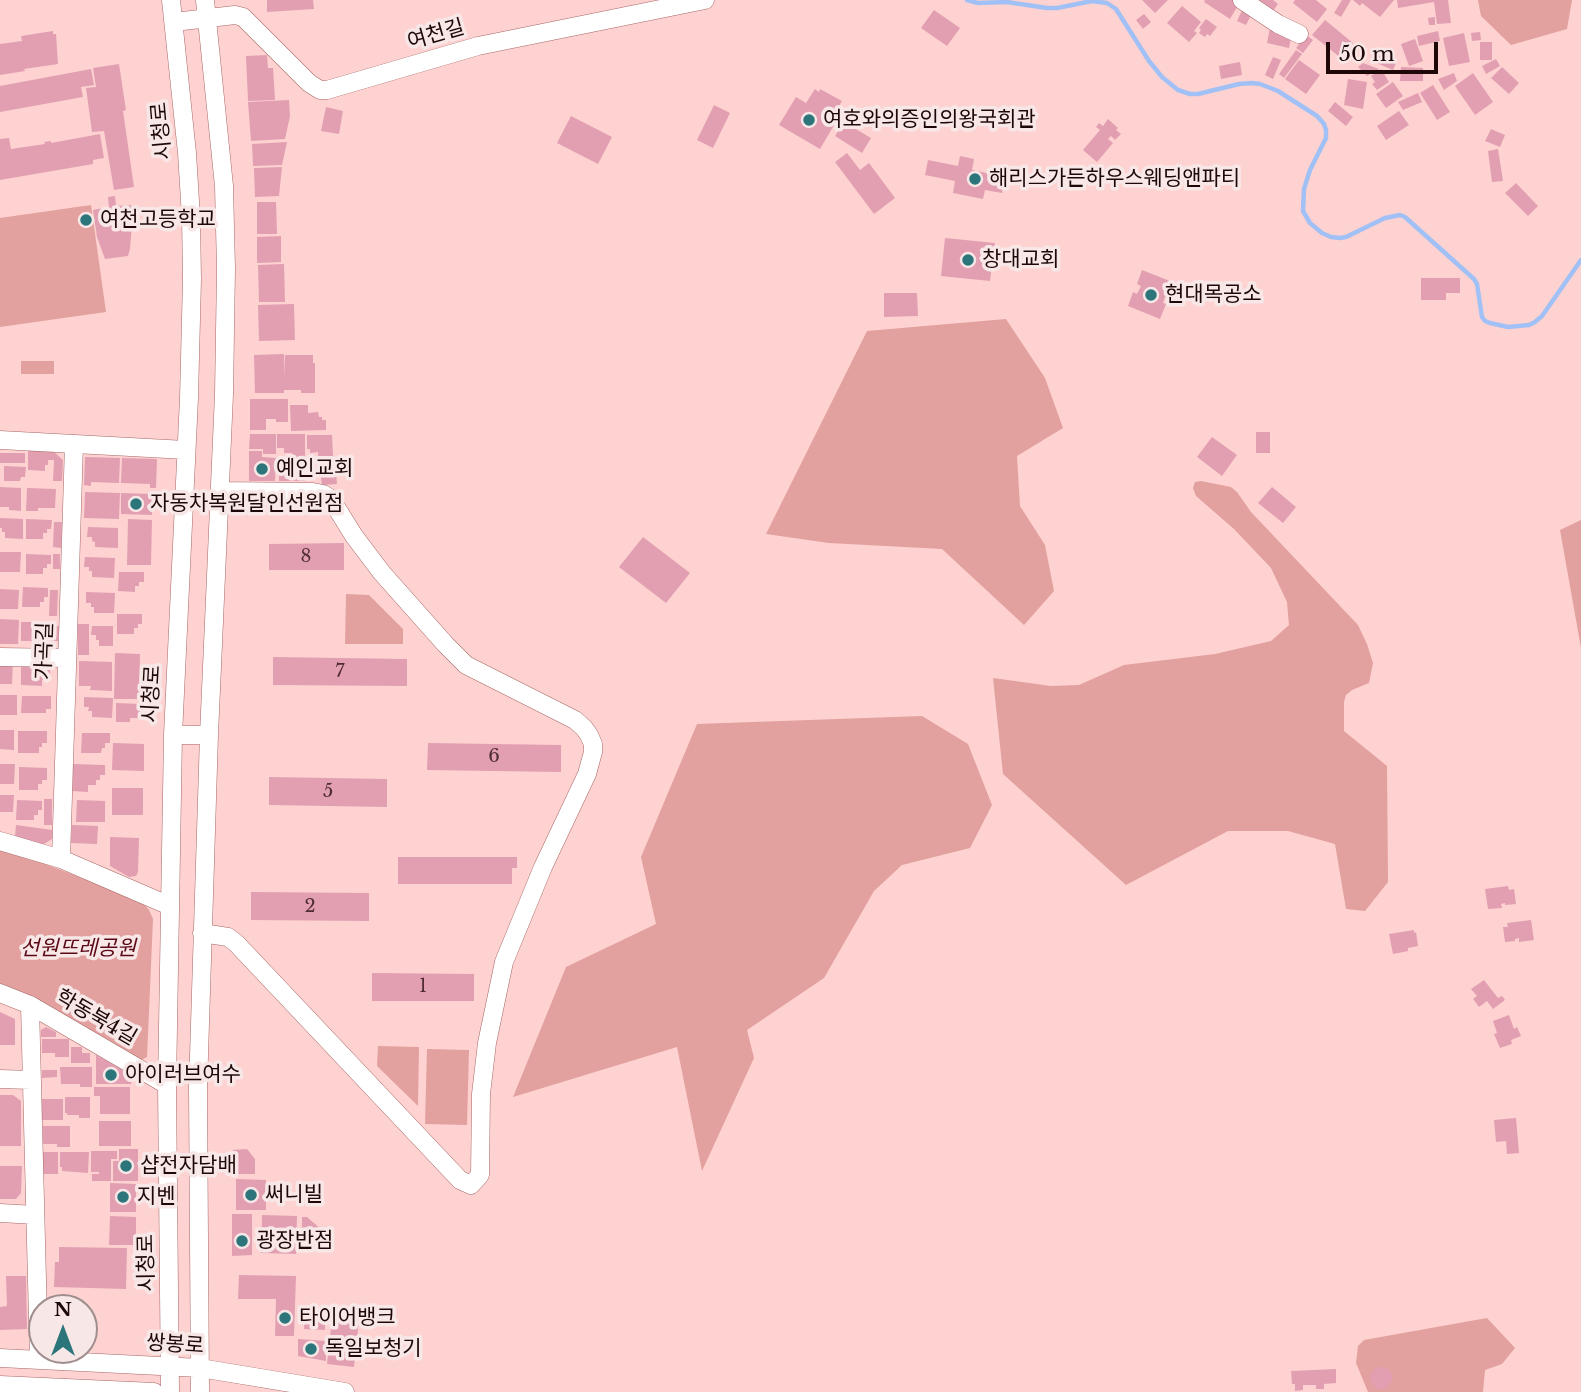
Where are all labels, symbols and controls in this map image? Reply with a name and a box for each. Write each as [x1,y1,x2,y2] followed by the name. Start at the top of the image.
[405,15,467,55] street label: 여천길
[1329,28,1441,72] scale bar
[1339,41,1394,67] text: 50 m
[147,101,177,161] street label: 시청로
[823,107,1036,133] place label: 여호와의증인의왕국회관
[801,112,817,128] marker: 여호와의증인의왕국회관
[989,166,1240,192] place label: 해리스가든하우스웨딩앤파티
[967,171,983,187] marker: 해리스가든하우스웨딩앤파티
[100,207,216,233] place label: 여천고등학교
[78,212,94,228] marker: 여천고등학교
[982,247,1059,273] place label: 창대교회
[960,252,976,268] marker: 창대교회
[1165,282,1262,308] place label: 현대목공소
[1143,287,1159,303] marker: 현대목공소
[276,456,353,482] place label: 예인교회
[254,461,270,477] marker: 예인교회
[150,491,343,517] place label: 자동차복원달인선원점
[128,496,144,512] marker: 자동차복원달인선원점
[301,546,311,568] house number: 8
[31,622,59,680] street label: 가곡길
[335,661,345,683] house number: 7
[138,664,166,724] street label: 시청로
[488,746,500,768] house number: 6
[323,781,333,803] house number: 5
[304,896,316,918] house number: 2
[20,936,136,962] park label: 선원뜨레공원
[419,976,427,998] house number: 1
[51,985,141,1051] street label: 학동북4길
[125,1062,241,1088] place label: 아이러브여수
[103,1067,119,1083] marker: 아이러브여수
[140,1153,237,1179] place label: 샵전자담배
[118,1158,134,1174] marker: 샵전자담배
[265,1182,323,1208] place label: 써니빌
[137,1184,176,1210] place label: 지벤
[243,1187,259,1203] marker: 써니빌
[115,1189,131,1205] marker: 지벤
[256,1228,333,1254] place label: 광장반점
[234,1233,250,1249] marker: 광장반점
[134,1234,160,1292] street label: 시청로
[28,1294,98,1364] north arrow
[54,1298,72,1321] text: N
[299,1305,396,1331] place label: 타이어뱅크
[277,1310,293,1326] marker: 타이어뱅크
[145,1330,205,1360] street label: 쌍봉로
[325,1336,422,1362] place label: 독일보청기
[303,1341,319,1357] marker: 독일보청기

